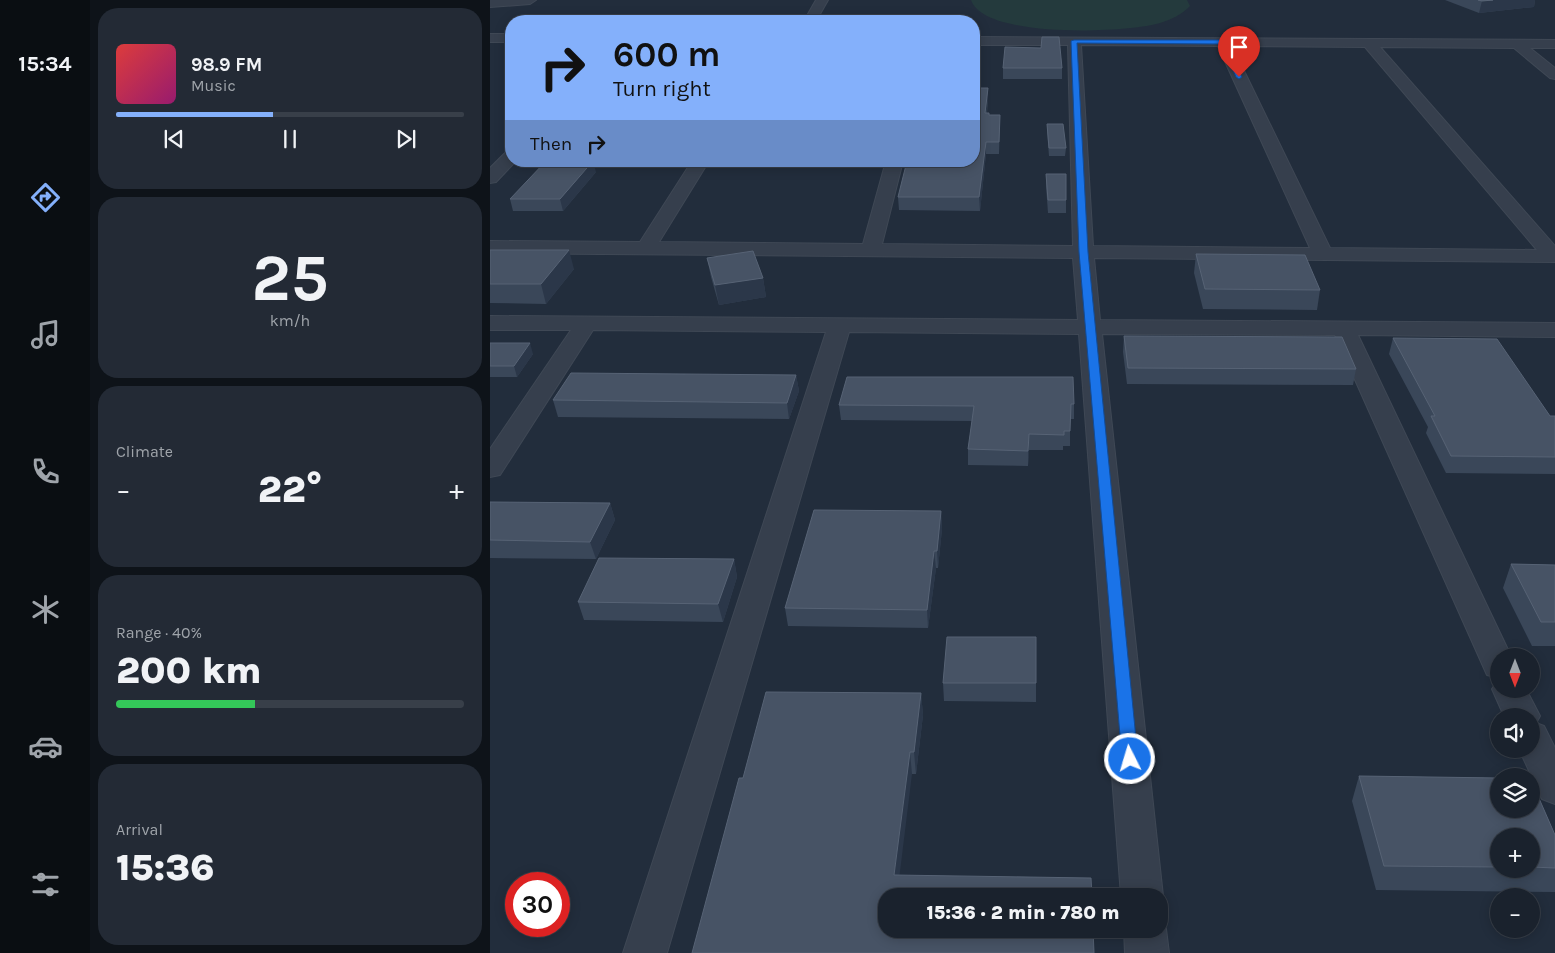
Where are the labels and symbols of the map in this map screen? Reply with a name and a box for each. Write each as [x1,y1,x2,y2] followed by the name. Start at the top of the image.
[1218,26,1260,77] pin
[1490,648,1540,698] north arrow
[1103,732,1155,784] position arrow
[505,872,570,937] speed limit sign: 30

